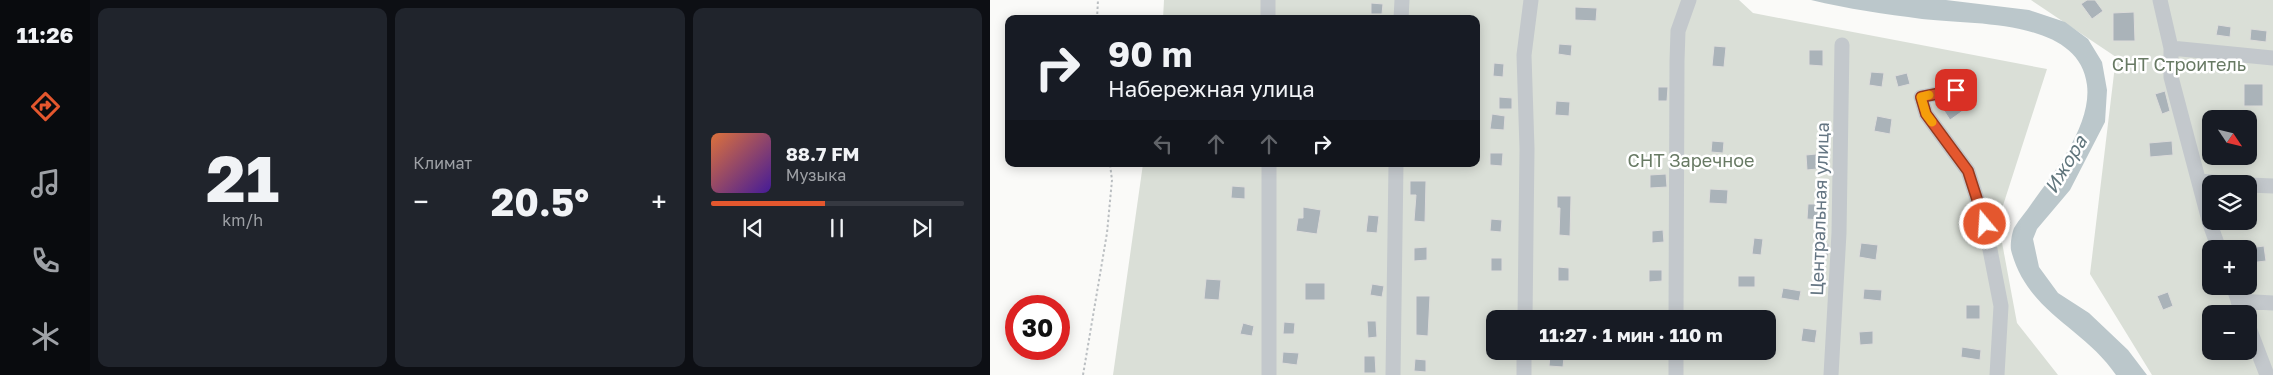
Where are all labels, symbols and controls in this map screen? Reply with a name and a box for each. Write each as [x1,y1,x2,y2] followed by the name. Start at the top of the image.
[16,21,74,48] text: 11:26
[1108,33,1192,75] text: 90 m
[1025,35,1090,100] icon: right
[2112,53,2246,75] park label: СНТ Строитель
[1935,69,1977,111] pin
[1108,75,1315,102] text: Набережная улица
[1942,76,1970,104] icon: arrive
[28,89,63,124] icon: directions
[2202,110,2258,165] north arrow
[2202,110,2257,360] map controls
[1805,122,1833,296] street label: Центральная улица
[1149,130,1177,158] icon: left
[1202,130,1230,158] icon: ahead
[1255,130,1283,158] icon: ahead
[1308,130,1336,158] icon: right
[2039,130,2092,197] water label: Ижора
[206,138,279,216] text: 21
[786,142,859,165] text: 88.7 FM
[1628,149,1755,171] park label: СНТ Заречное
[413,153,472,173] text: Климат
[786,165,846,185] text: Музыка
[28,166,63,201] icon: music
[2202,175,2257,230] button: layers
[491,179,589,224] text: 20.5°
[413,185,429,218] text: −
[651,185,667,218] text: +
[1958,197,2010,249] position arrow
[222,210,263,230] text: km/h
[739,214,767,242] icon: previous
[823,214,851,242] icon: pause
[908,214,936,242] icon: next
[2202,240,2257,295] button: +
[28,243,63,278] icon: phone
[1005,295,1070,360] speed limit sign: 30
[2202,305,2257,360] button: −
[28,319,63,354] icon: climate
[1539,323,1723,346] text: 11:27 · 1 мин · 110 m

